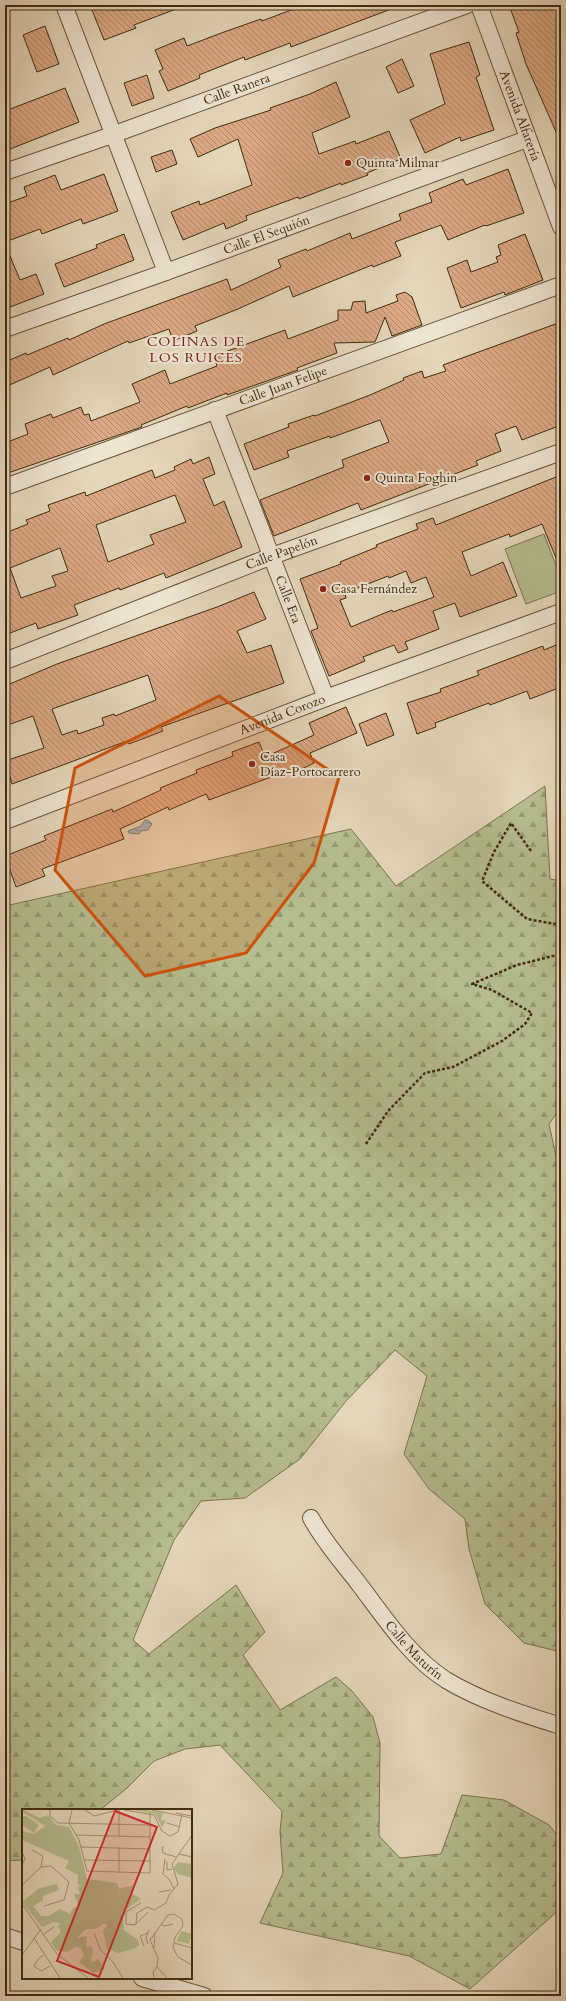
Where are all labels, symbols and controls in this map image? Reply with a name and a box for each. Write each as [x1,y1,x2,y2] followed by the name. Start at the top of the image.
[495,68,545,164] street label: Avenida Alfarería
[201,69,273,110] street label: Calle Ranera
[356,154,439,172] place label: Quinta Milmar
[343,158,353,168] marker: Quinta Milmar
[221,211,313,259] street label: Calle El Sequión
[147,332,245,367] district label: COLINAS DE LOS RUICES
[237,362,330,410] street label: Calle Juan Felipe
[375,469,458,487] place label: Quinta Foghin
[362,473,372,483] marker: Quinta Foghin
[243,531,321,574] street label: Calle Papelón
[271,573,306,626] street label: Calle Era
[331,580,417,598] place label: Casa Fernández
[318,584,328,594] marker: Casa Fernández
[237,690,328,739] street label: Avenida Corozo
[260,748,361,781] place label: Casa Díaz-Portocarrero
[247,759,257,769] marker: Casa Díaz-Portocarrero
[381,1617,447,1684] street label: Calle Maturín
[22,1809,192,1979] inset map

